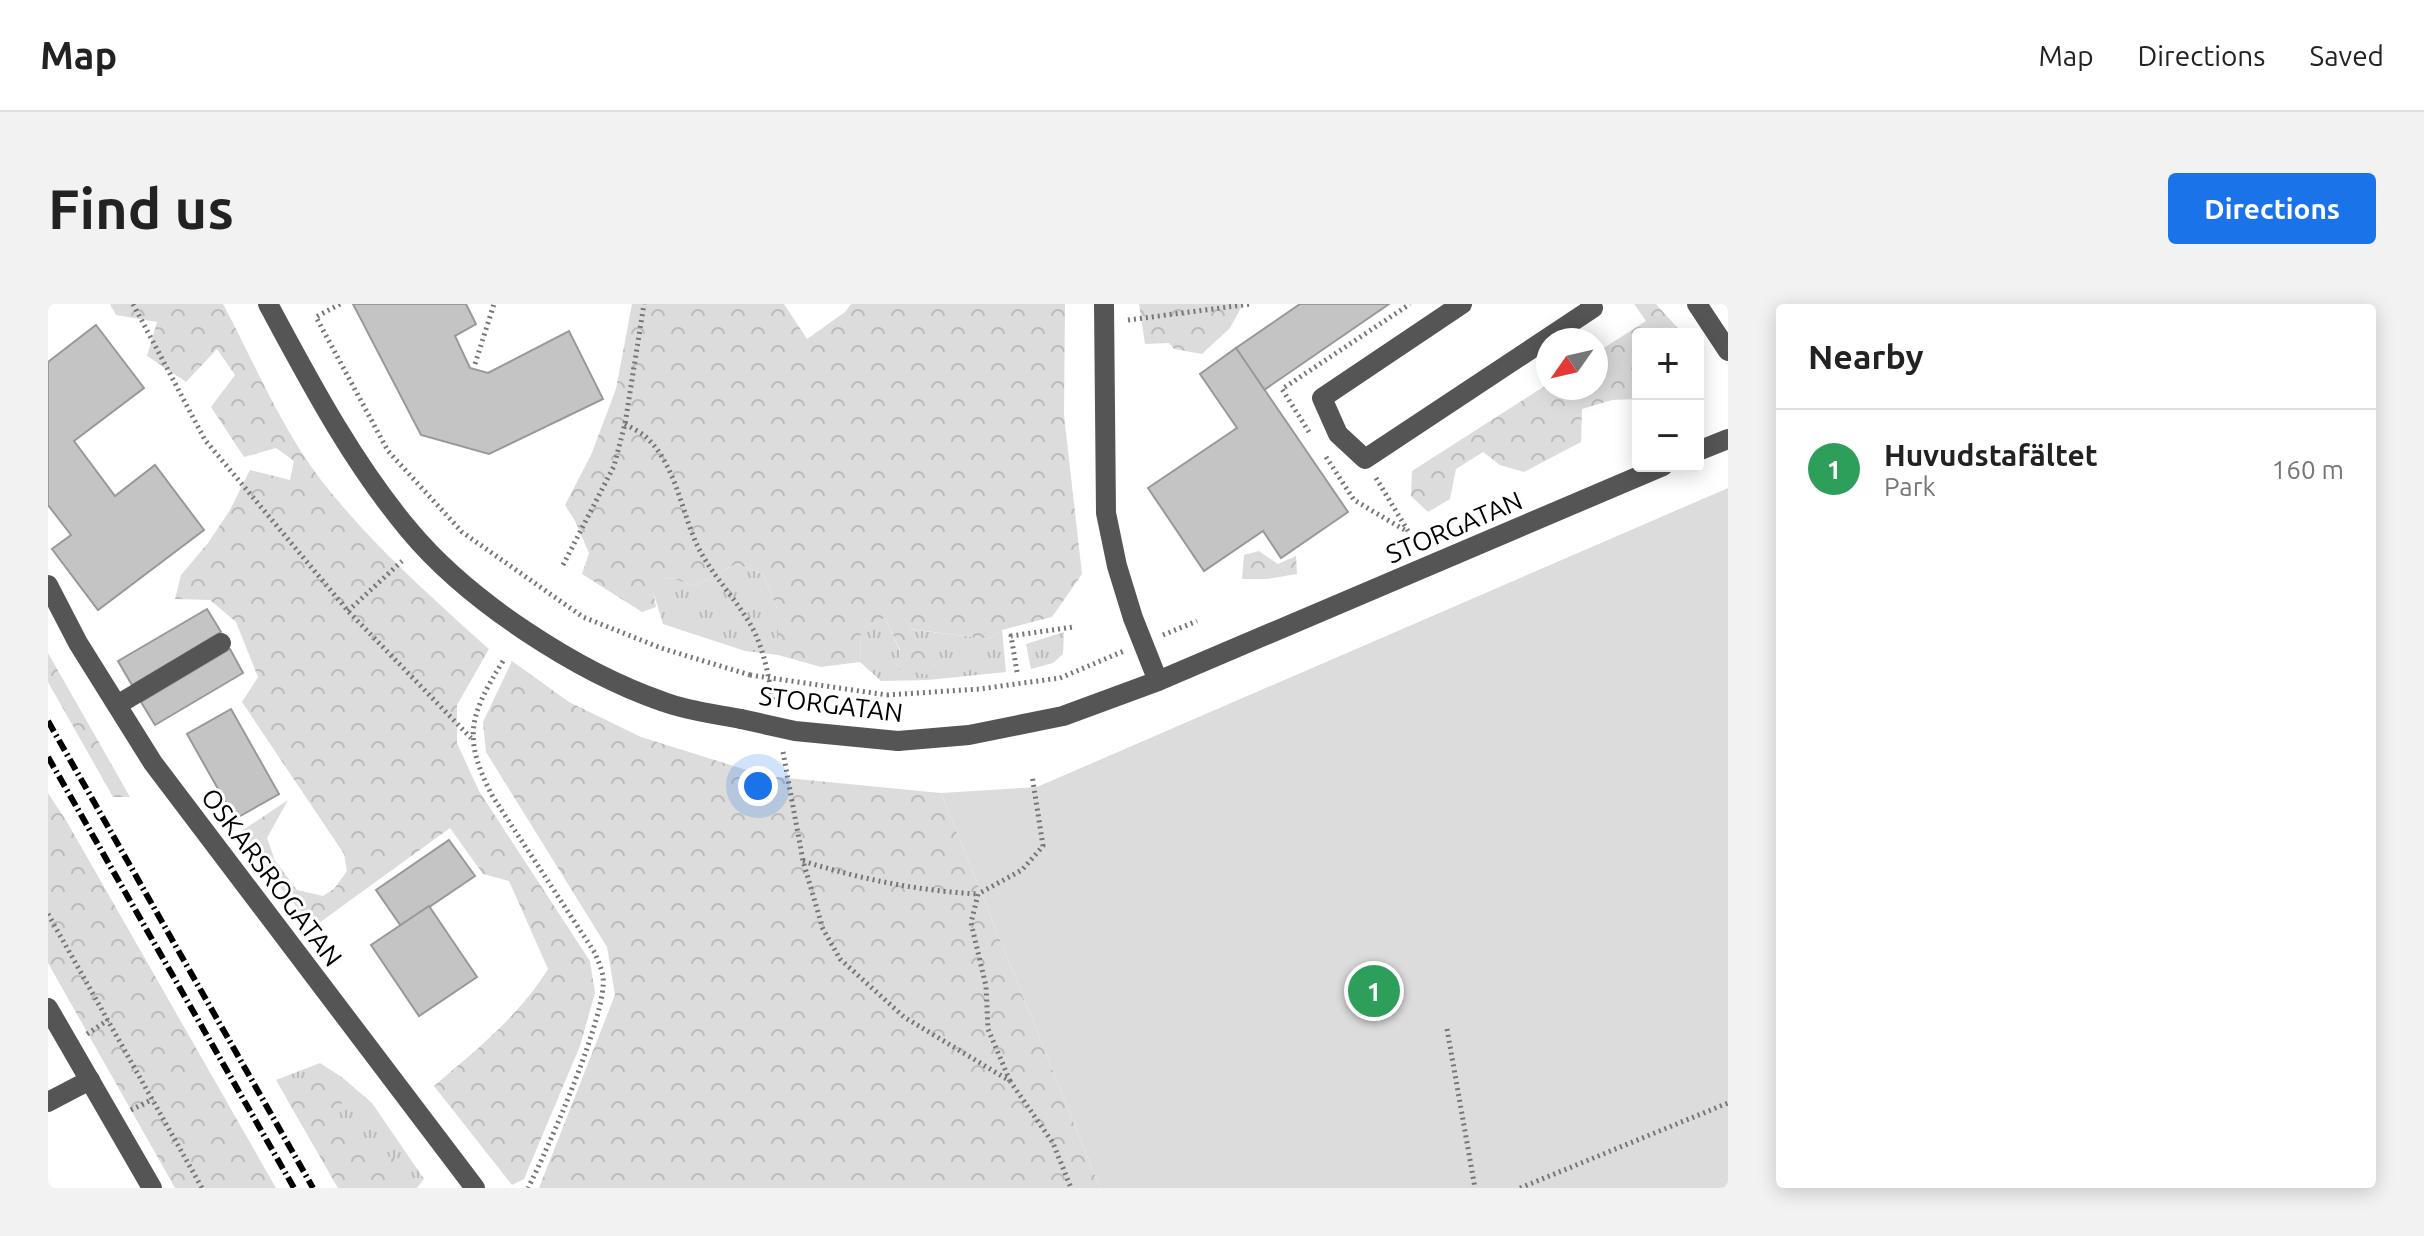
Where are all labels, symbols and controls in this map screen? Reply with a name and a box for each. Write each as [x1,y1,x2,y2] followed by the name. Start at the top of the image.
[40,34,117,76] text: Map
[2038,40,2094,71] text: Map
[2138,40,2265,71] text: Directions
[2309,40,2384,71] text: Saved
[2168,173,2376,244] button: Directions
[48,177,234,240] text: Find us
[1536,328,1608,400] north arrow
[1632,328,1704,472] map controls
[1632,328,1704,400] button: +
[1808,337,1923,375] text: Nearby
[1632,400,1704,472] button: −
[1884,438,2098,472] text: Huvudstafältet
[1827,455,1841,484] text: 1
[2272,455,2344,484] text: 160 m
[1884,472,1936,501] text: Park
[1382,485,1526,569] street label: STORGATAN
[757,681,905,727] street label: STORGATAN
[738,766,778,806] your location
[196,783,348,971] street label: OSKARSROGATAN
[1348,961,1400,1021] pin: 1

